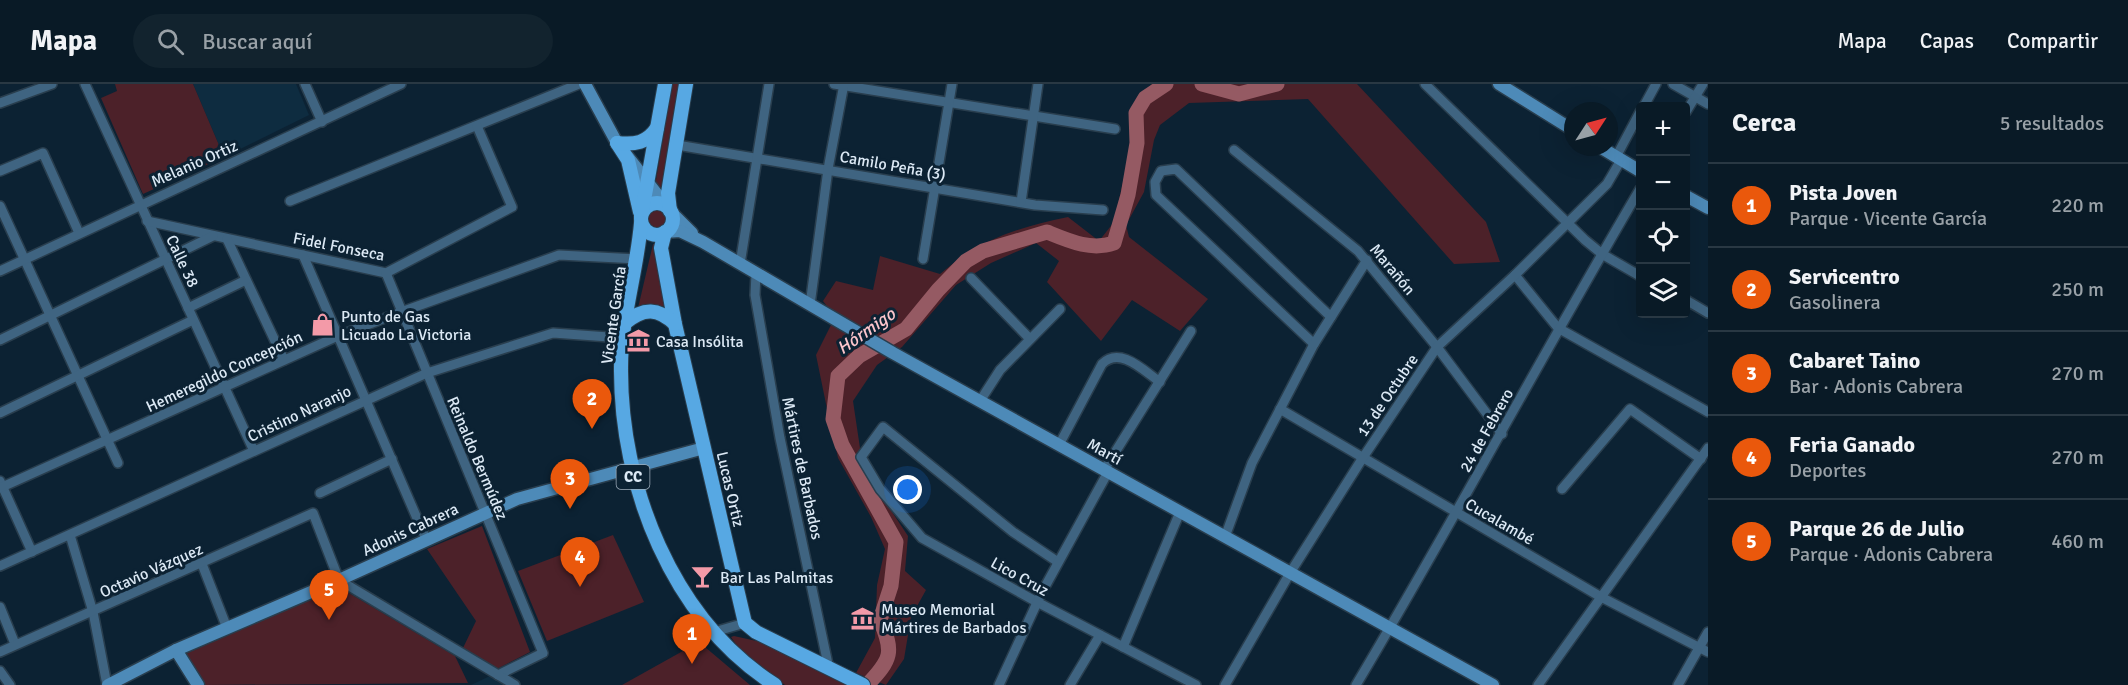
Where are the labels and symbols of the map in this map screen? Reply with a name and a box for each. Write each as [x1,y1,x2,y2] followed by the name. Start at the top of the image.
[1564,102,1618,156] north arrow
[148,136,241,192] street label: Melanio Ortiz
[838,147,947,185] street label: Camilo Peña (3)
[291,228,386,266] street label: Fidel Fonseca
[161,232,203,291] street label: Calle 38
[1365,240,1419,299] street label: Marañón
[597,265,631,365] street label: Vicente García
[833,302,901,359] water label: Hórmigo
[341,307,471,345] place label: Punto de Gas Licuado La Victoria
[310,312,336,338] shop icon: Punto de Gas Licuado La Victoria
[143,327,306,417] street label: Hemeregildo Concepción
[625,328,651,354] museum icon: Casa Insólita
[656,332,744,352] place label: Casa Insólita
[1353,350,1423,441] street label: 13 de Octubre
[572,380,612,429] pin: 2
[244,381,354,447] street label: Cristino Naranjo
[1456,385,1518,476] street label: 24 de Febrero
[442,394,512,523] street label: Reinaldo Bermúdez
[777,395,827,541] street label: Mártires de Barbados
[1083,434,1126,470] street label: Martí
[712,450,748,529] street label: Lucas Ortiz
[550,460,590,509] pin: 3
[616,465,650,489] road number: CC
[893,475,922,504] your location
[1462,494,1537,550] street label: Cucalambé
[359,499,462,561] street label: Adonis Cabrera
[560,538,600,587] pin: 4
[97,539,206,603] street label: Octavio Vázquez
[987,553,1052,601] street label: Lico Cruz
[689,564,715,590] bar icon: Bar Las Palmitas
[720,568,833,588] place label: Bar Las Palmitas
[310,570,348,620] pin: 5
[881,600,1026,638] place label: Museo Memorial Mártires de Barbados
[850,605,876,631] museum icon: Museo Memorial Mártires de Barbados
[672,614,712,664] pin: 1

